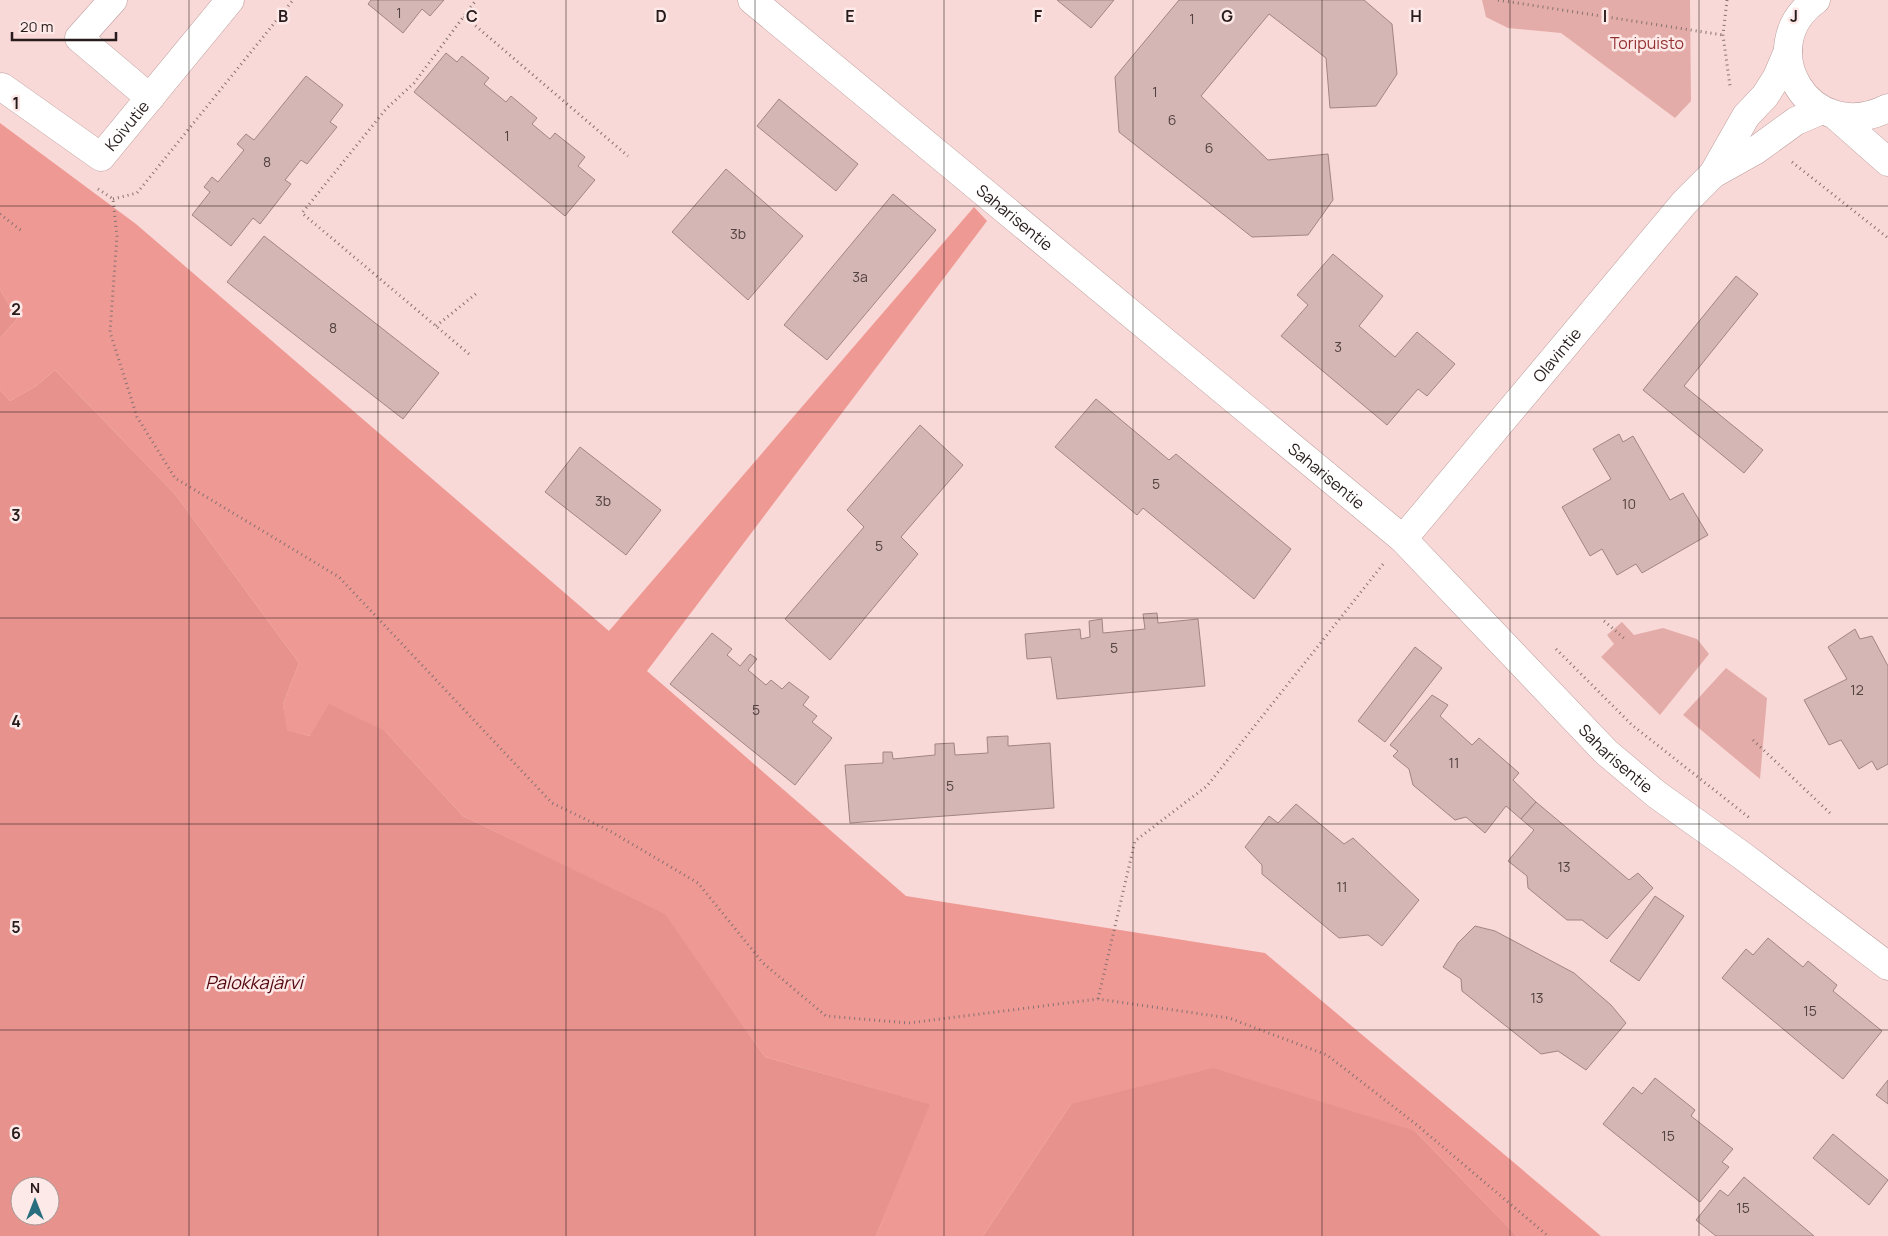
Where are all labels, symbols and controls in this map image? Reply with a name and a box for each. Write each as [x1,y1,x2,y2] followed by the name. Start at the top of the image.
[396,3,402,22] house number: 1
[278,5,288,27] text: B
[466,5,478,27] text: C
[655,5,667,27] text: D
[845,5,855,27] text: E
[1034,5,1043,27] text: F
[1221,5,1233,27] text: G
[1410,5,1422,27] text: H
[1603,5,1607,27] text: I
[1790,5,1798,27] text: J
[1189,9,1195,28] house number: 1
[12,10,116,42] scale bar
[20,16,53,37] text: 20 m
[1610,32,1684,54] park label: Toripuisto
[1152,82,1158,101] house number: 1
[12,92,20,114] text: 1
[100,96,154,155] street label: Koivutie
[1168,110,1176,129] house number: 6
[504,126,510,145] house number: 1
[1205,138,1213,157] house number: 6
[263,152,271,171] house number: 8
[972,179,1058,256] street label: Saharisentie
[730,224,746,243] house number: 3b
[852,267,868,286] house number: 3a
[11,298,21,320] text: 2
[329,318,337,337] house number: 8
[1528,323,1586,387] street label: Olavintie
[1334,337,1342,356] house number: 3
[1284,438,1370,514] street label: Saharisentie
[1152,474,1160,493] house number: 5
[595,491,611,510] house number: 3b
[1622,494,1636,513] house number: 10
[11,504,21,526] text: 3
[875,536,883,555] house number: 5
[1110,638,1118,657] house number: 5
[1850,680,1864,699] house number: 12
[752,700,760,719] house number: 5
[11,710,21,732] text: 4
[1574,719,1658,798] street label: Saharisentie
[1449,753,1459,772] house number: 11
[946,776,954,795] house number: 5
[1557,857,1571,876] house number: 13
[1337,877,1347,896] house number: 11
[11,916,21,938] text: 5
[205,970,306,994] water label: Palokkajärvi
[1530,988,1544,1007] house number: 13
[1803,1001,1817,1020] house number: 15
[11,1122,21,1144] text: 6
[1661,1126,1675,1145] house number: 15
[10,1176,60,1226] north arrow
[30,1178,40,1197] text: N
[1736,1198,1750,1217] house number: 15

